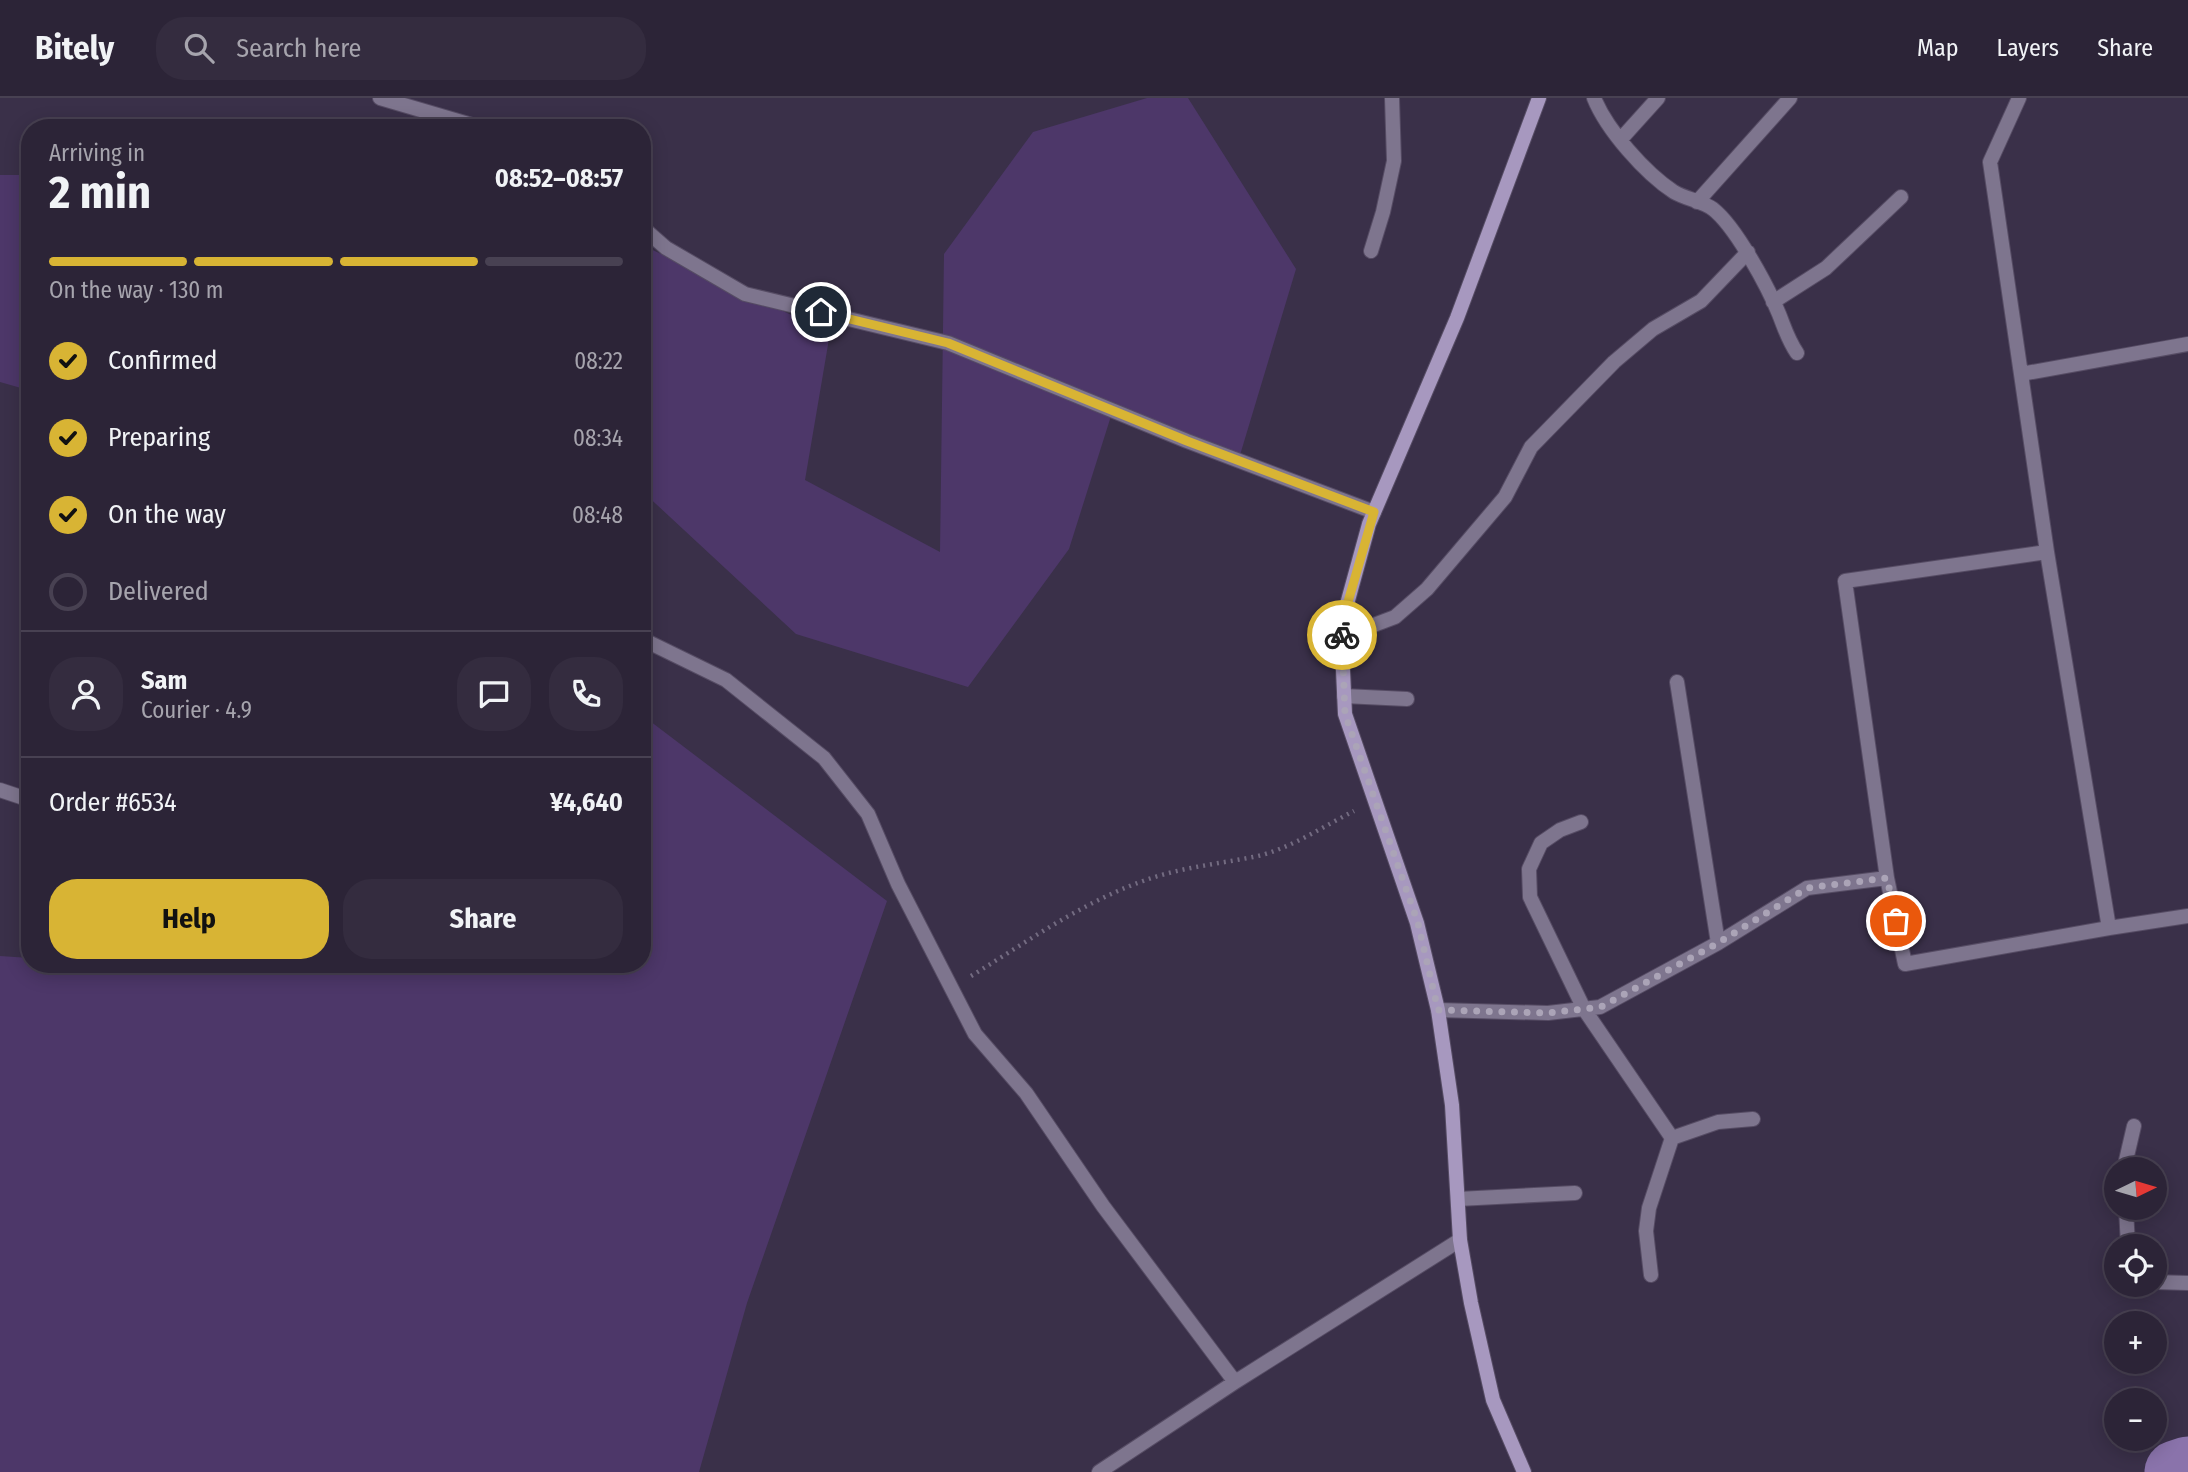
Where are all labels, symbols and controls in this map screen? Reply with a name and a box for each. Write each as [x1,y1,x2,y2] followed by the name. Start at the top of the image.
[156,17,646,80] search box
[35,28,114,68] text: Bitely
[180,29,218,67] icon: search
[236,33,361,64] text: Search here
[1917,34,1959,62] text: Map
[1997,34,2059,62] text: Layers
[2097,34,2153,62] text: Share
[49,139,145,167] text: Arriving in
[495,163,623,194] text: 08:52–08:57
[49,165,151,220] text: 2 min
[49,276,223,304] text: On the way · 130 m
[791,282,851,342] pin
[802,293,840,331] icon: home
[49,342,87,380] icon: check
[108,345,218,376] text: Confirmed
[574,347,623,375] text: 08:22
[49,419,87,457] icon: check
[108,422,210,453] text: Preparing
[573,424,623,452] text: 08:34
[49,496,87,534] icon: check
[108,499,226,530] text: On the way
[572,501,623,529] text: 08:48
[108,576,209,607] text: Delivered
[1307,600,1377,670] courier
[1323,616,1361,654] icon: bike
[49,657,123,731] button: person
[457,657,531,731] button: chat
[549,657,623,731] button: phone
[141,665,187,696] text: Sam
[141,696,252,724] text: Courier · 4.9
[49,787,177,818] text: Order #6534
[550,787,623,818] text: ¥4,640
[49,879,329,959] button: Help
[343,879,623,959] button: Share
[1866,891,1926,951] pin
[1877,902,1915,940] icon: bag
[2104,1157,2166,1220] north arrow
[2104,1157,2167,1451] map controls
[2104,1234,2167,1297] button: locate
[2104,1311,2167,1374] button: +
[2104,1388,2167,1451] button: −

